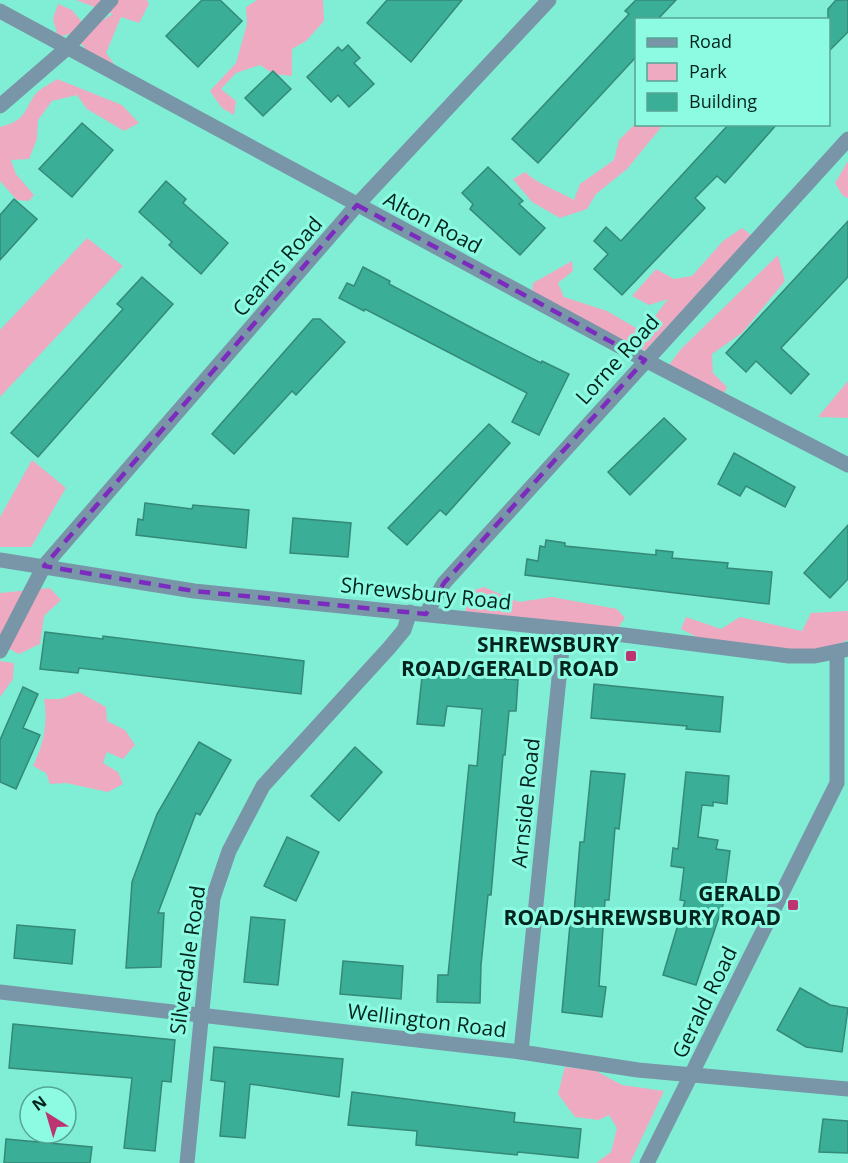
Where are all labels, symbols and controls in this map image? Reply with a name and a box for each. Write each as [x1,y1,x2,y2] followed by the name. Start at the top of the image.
[635,18,830,126] legend
[689,29,732,53] text: Road
[689,59,727,83] text: Park
[689,89,757,113] text: Building
[379,184,487,260] street label: Alton Road
[226,210,328,322] street label: Cearns Road
[569,308,665,410] street label: Lorne Road
[339,570,513,616] street label: Shrewsbury Road
[401,630,620,682] place label: SHREWSBURY ROAD/GERALD ROAD
[624,649,638,663] marker: SHREWSBURY ROAD/GERALD ROAD
[504,737,546,869] street label: Arnside Road
[504,879,781,931] place label: GERALD ROAD/SHREWSBURY ROAD
[163,884,211,1036] street label: Silverdale Road
[786,898,800,912] marker: GERALD ROAD/SHREWSBURY ROAD
[665,941,743,1063] street label: Gerald Road
[346,996,508,1044] street label: Wellington Road
[18,1085,78,1145] north arrow
[27,1090,51,1116] text: N

